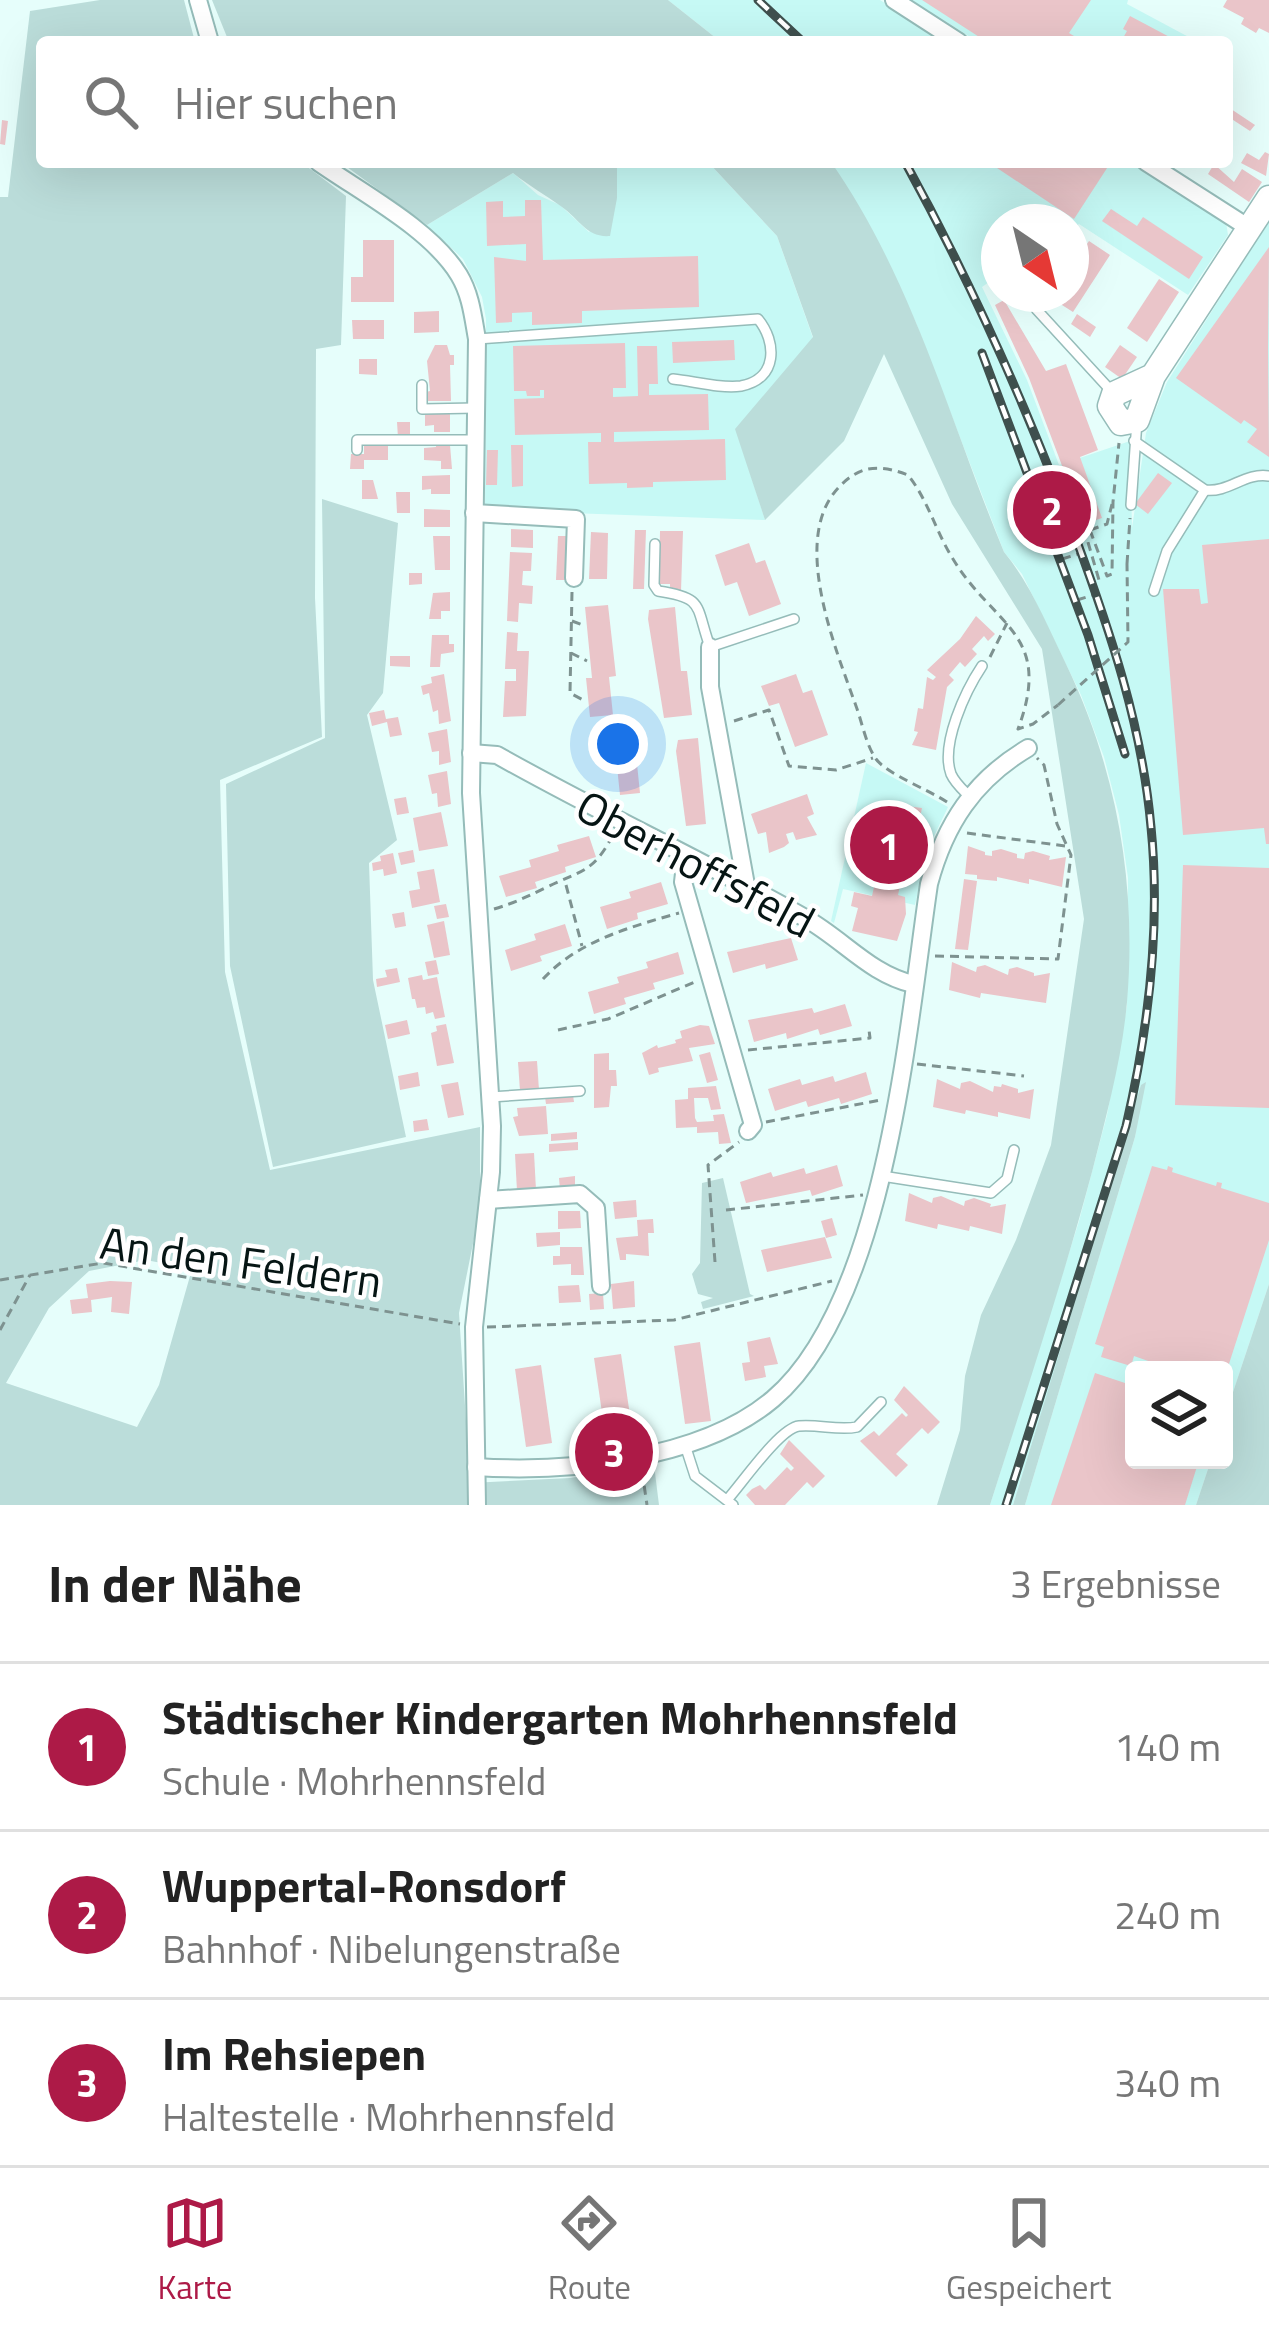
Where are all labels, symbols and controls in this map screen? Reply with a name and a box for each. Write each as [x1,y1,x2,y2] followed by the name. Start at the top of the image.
[36,36,1233,168] search box
[174,68,398,136] text: Hier suchen
[78,69,144,135] icon: search
[981,204,1089,312] north arrow
[1013,465,1091,555] pin: 2
[588,714,648,774] your location
[564,772,828,954] street label: Oberhoffsfeld
[850,800,928,890] pin: 1
[96,1208,386,1314] street label: An den Feldern
[1125,1361,1233,1469] map controls
[1125,1361,1233,1469] button: layers
[575,1407,653,1497] pin: 3
[48,1544,302,1622] text: In der Nähe
[1010,1554,1221,1613] text: 3 Ergebnisse
[162,1683,958,1751] text: Städtischer Kindergarten Mohrhennsfeld
[76,1717,98,1776] text: 1
[1114,1717,1221,1776] text: 140 m
[162,1751,546,1810] text: Schule · Mohrhennsfeld
[162,1851,566,1919] text: Wuppertal-Ronsdorf
[76,1885,98,1944] text: 2
[1114,1885,1221,1944] text: 240 m
[162,1919,621,1978] text: Bahnhof · Nibelungenstraße
[162,2019,426,2087] text: Im Rehsiepen
[76,2053,98,2112] text: 3
[1114,2053,1221,2112] text: 340 m
[162,2087,615,2146] text: Haltestelle · Mohrhennsfeld
[158,2190,233,2312] tab: Karte
[548,2190,631,2312] tab: Route
[946,2190,1111,2312] tab: Gespeichert

